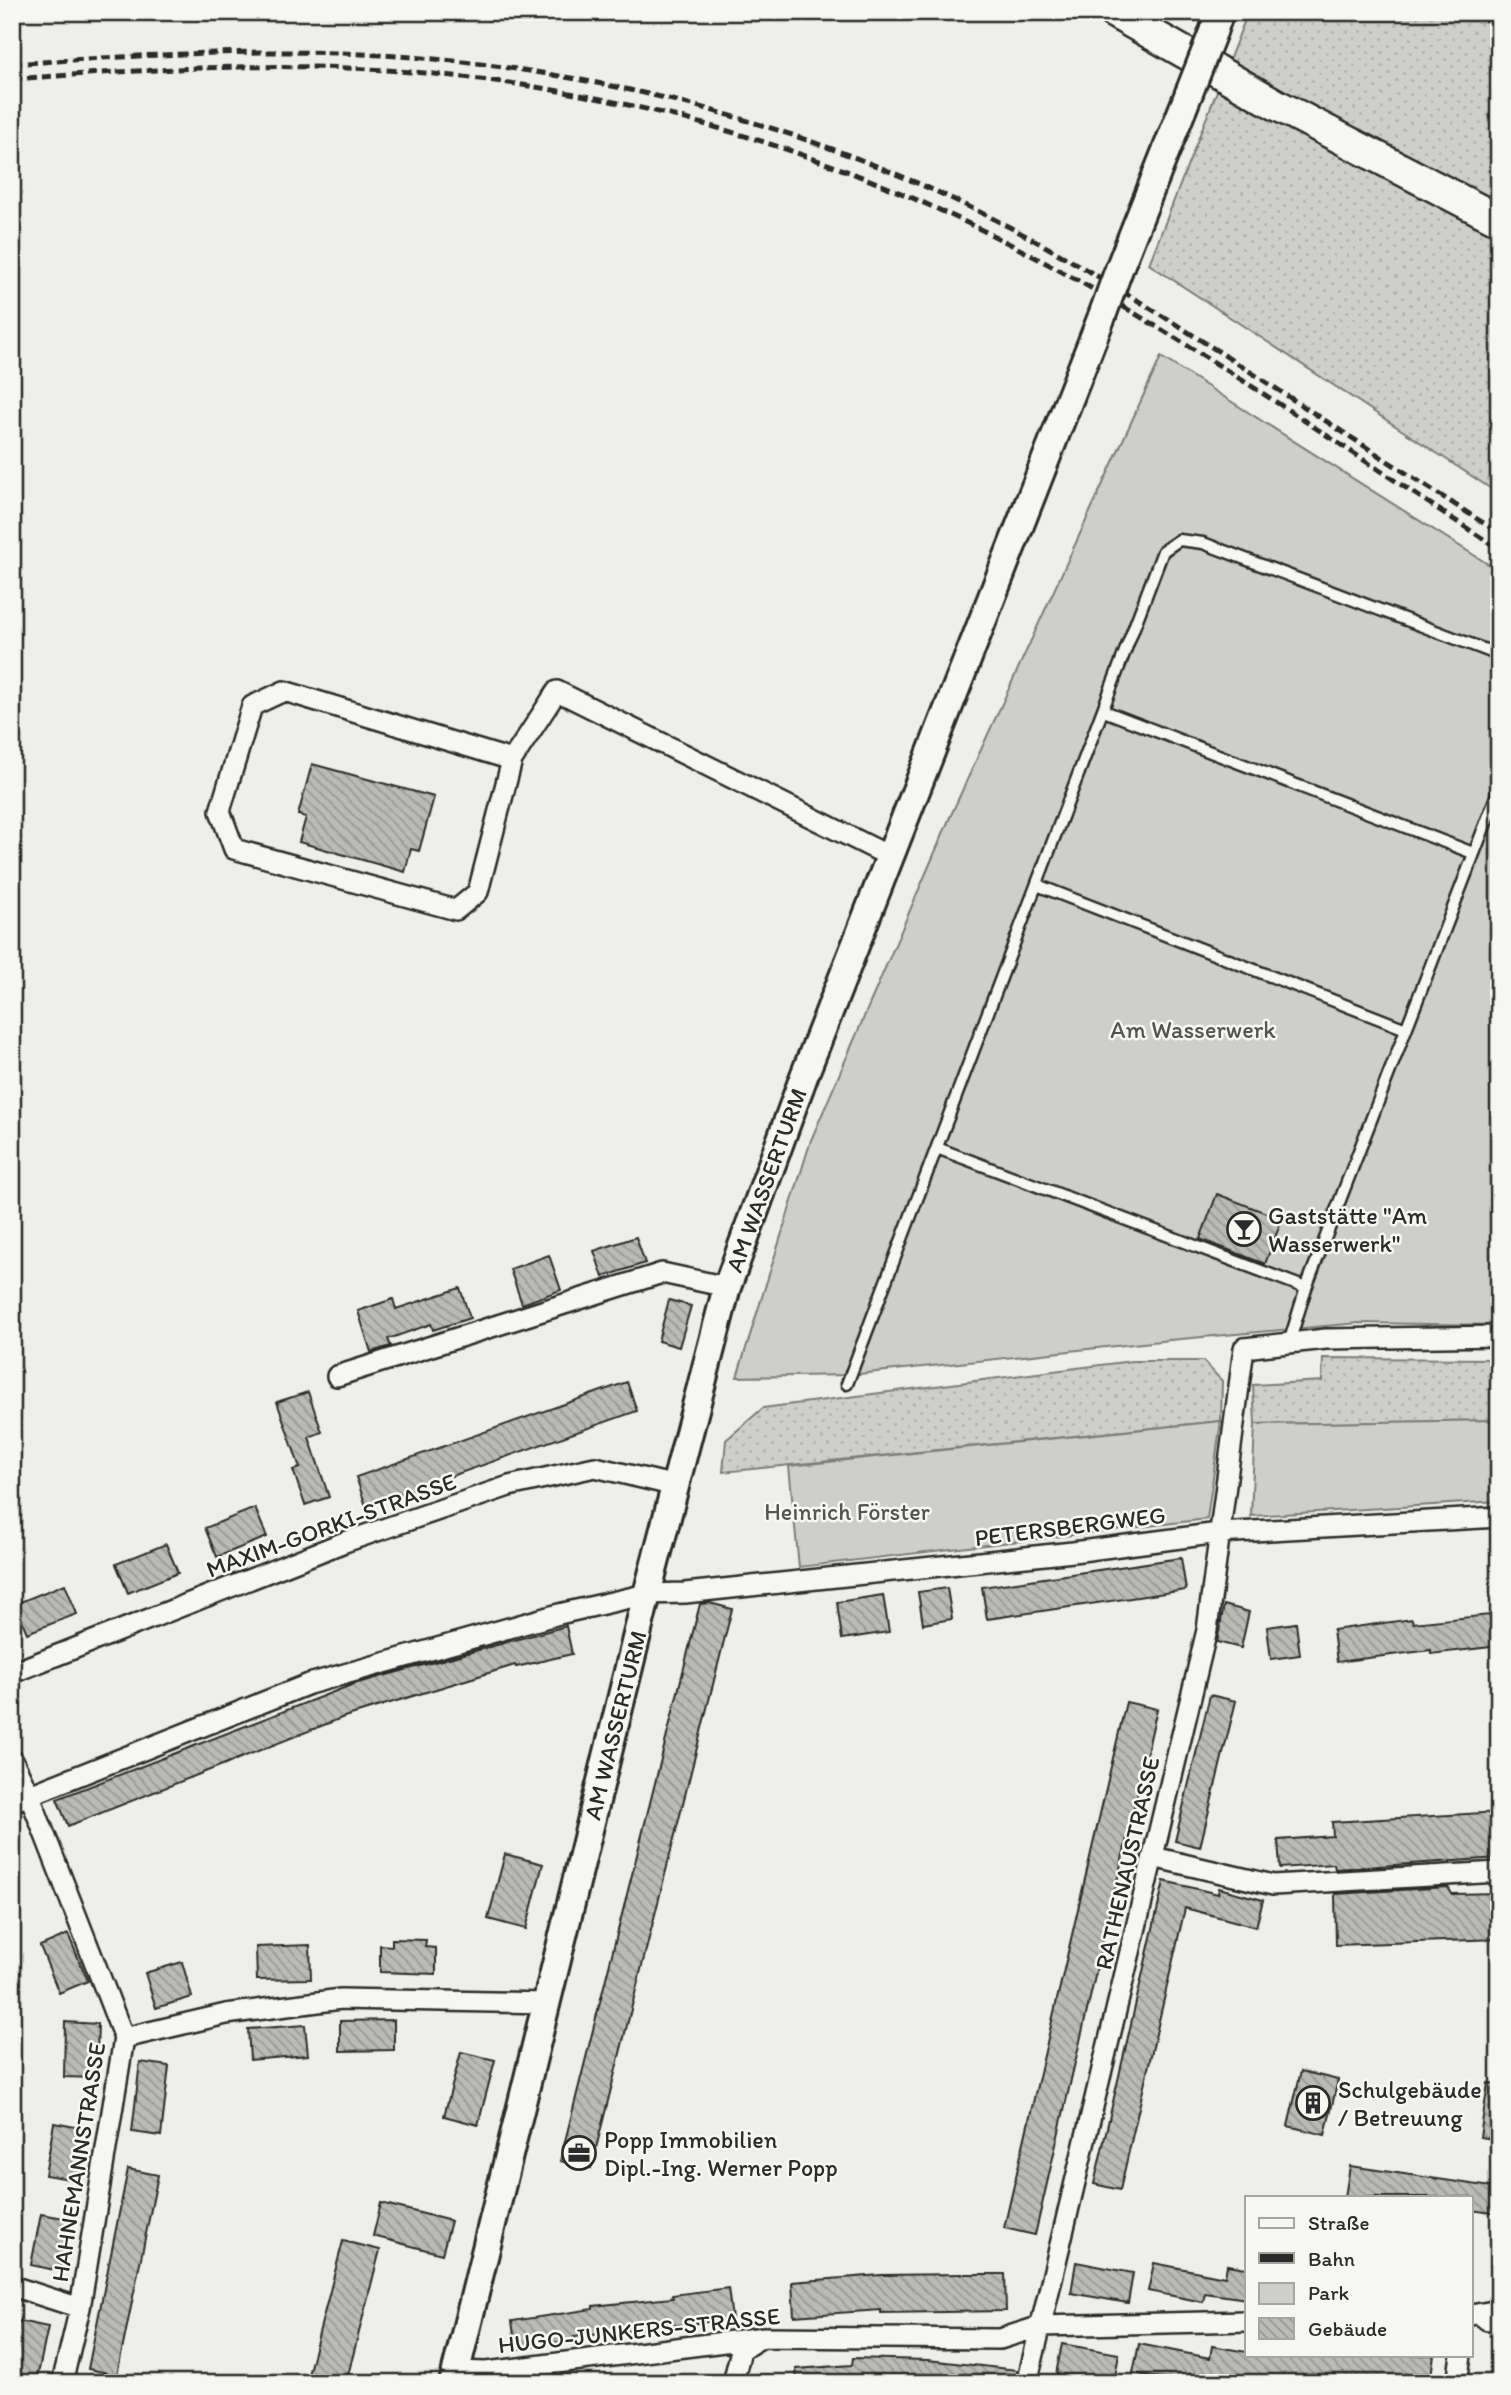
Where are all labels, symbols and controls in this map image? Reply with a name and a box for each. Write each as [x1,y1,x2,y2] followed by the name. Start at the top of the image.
[1110,1015,1276,1044] park label: Am Wasserwerk
[719,1084,813,1276] street label: AM WASSERTURM
[1268,1201,1427,1258] place label: Gaststätte "Am Wasserwerk"
[1225,1210,1263,1248] bar icon: Gaststätte "Am Wasserwerk"
[202,1466,460,1584] street label: MAXIM-GORKI-STRASSE
[764,1497,930,1526] park label: Heinrich Förster
[973,1500,1167,1552] street label: PETERSBERGWEG
[577,1627,653,1823] street label: AM WASSERTURM
[1088,1754,1166,1972] street label: RATHENAUSTRASSE
[45,2040,111,2284] street label: HAHNEMANNSTRASSE
[1338,2075,1482,2132] place label: Schulgebäude / Betreuung
[1294,2084,1332,2122] building icon: Schulgebäude / Betreuung
[604,2125,838,2182] place label: Popp Immobilien Dipl.-Ing. Werner Popp
[560,2134,598,2172] office icon: Popp Immobilien Dipl.-Ing. Werner Popp
[1245,2196,1472,2356] legend
[1308,2210,1369,2235] text: Straße
[1308,2246,1355,2271] text: Bahn
[1308,2280,1350,2305] text: Park
[497,2301,781,2359] street label: HUGO-JUNKERS-STRASSE
[1308,2316,1387,2341] text: Gebäude

